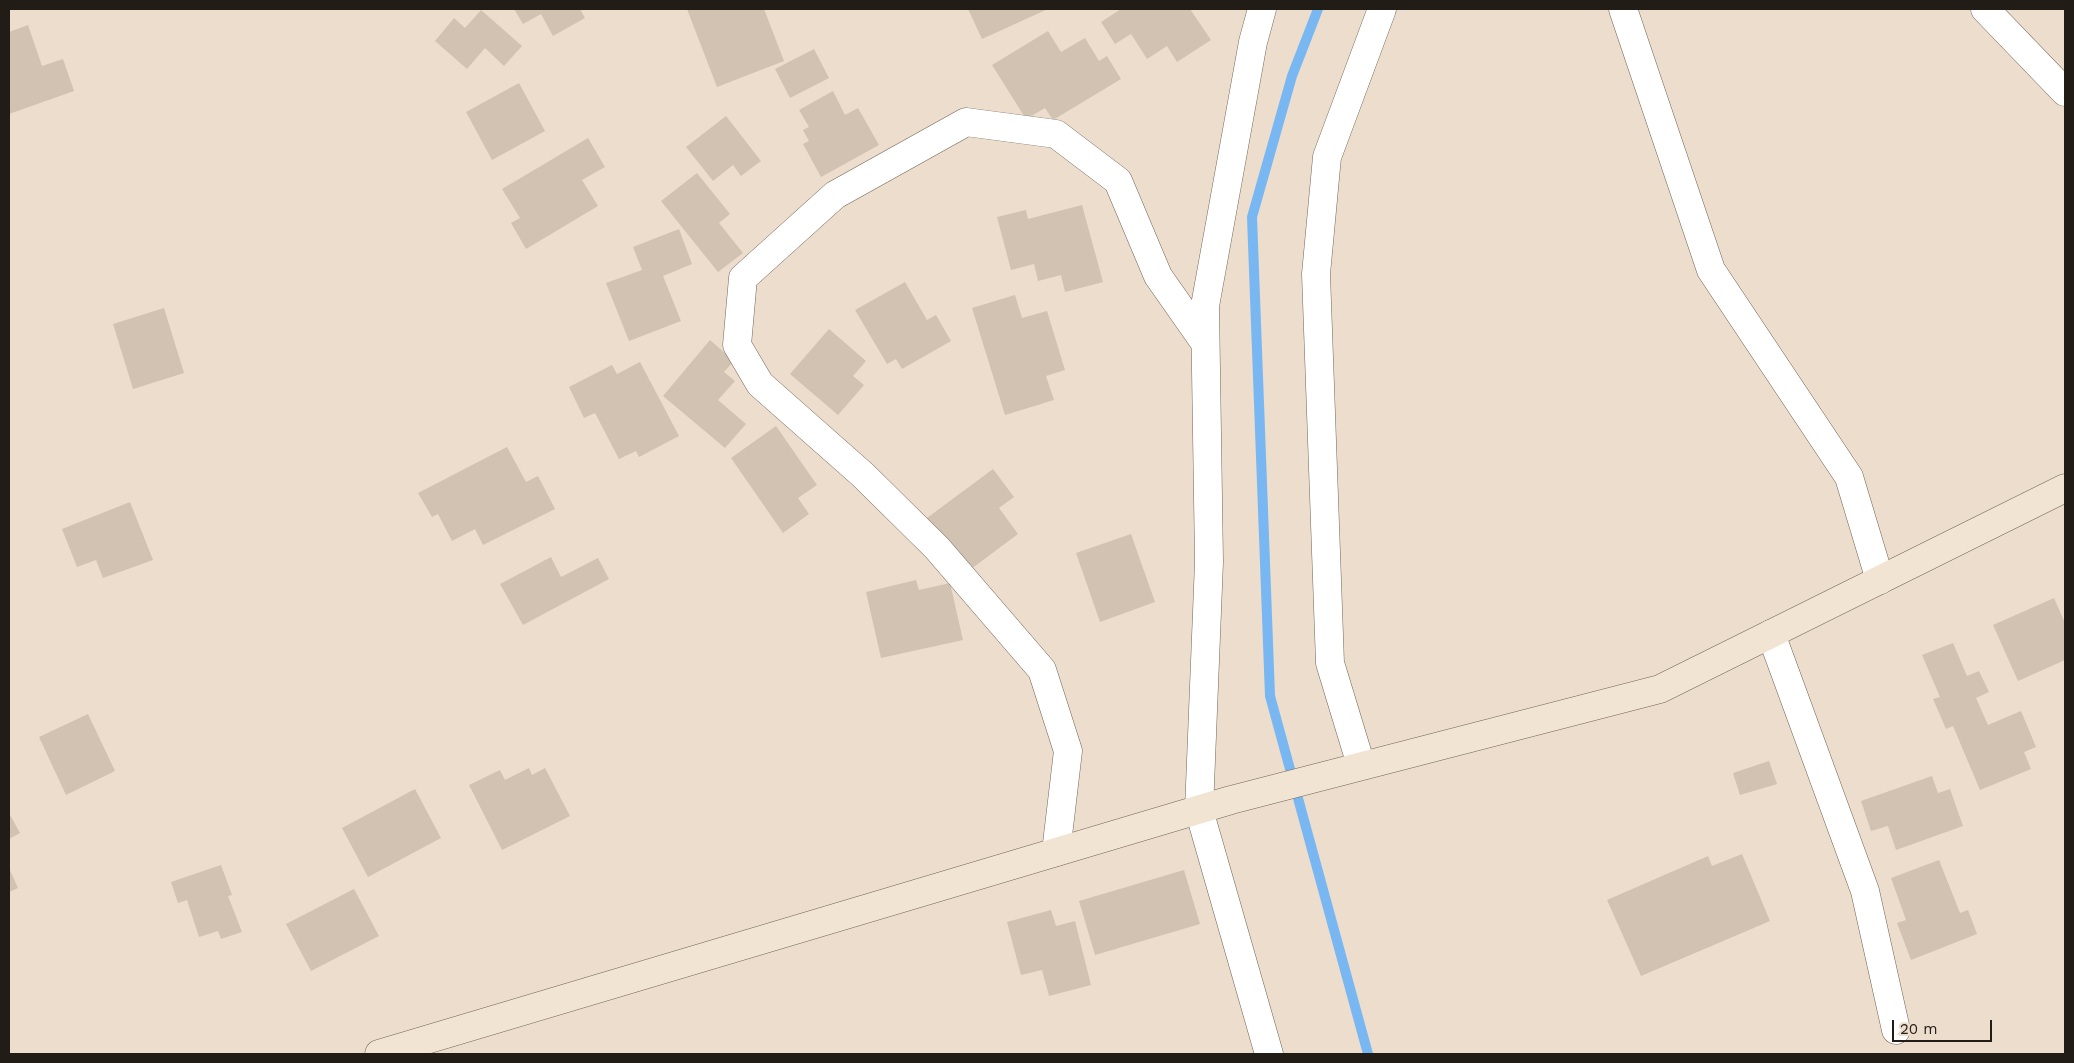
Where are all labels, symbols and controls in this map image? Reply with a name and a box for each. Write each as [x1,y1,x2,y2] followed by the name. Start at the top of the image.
[1894,1010,1994,1042] scale bar
[1900,1020,1938,1038] text: 20 m

